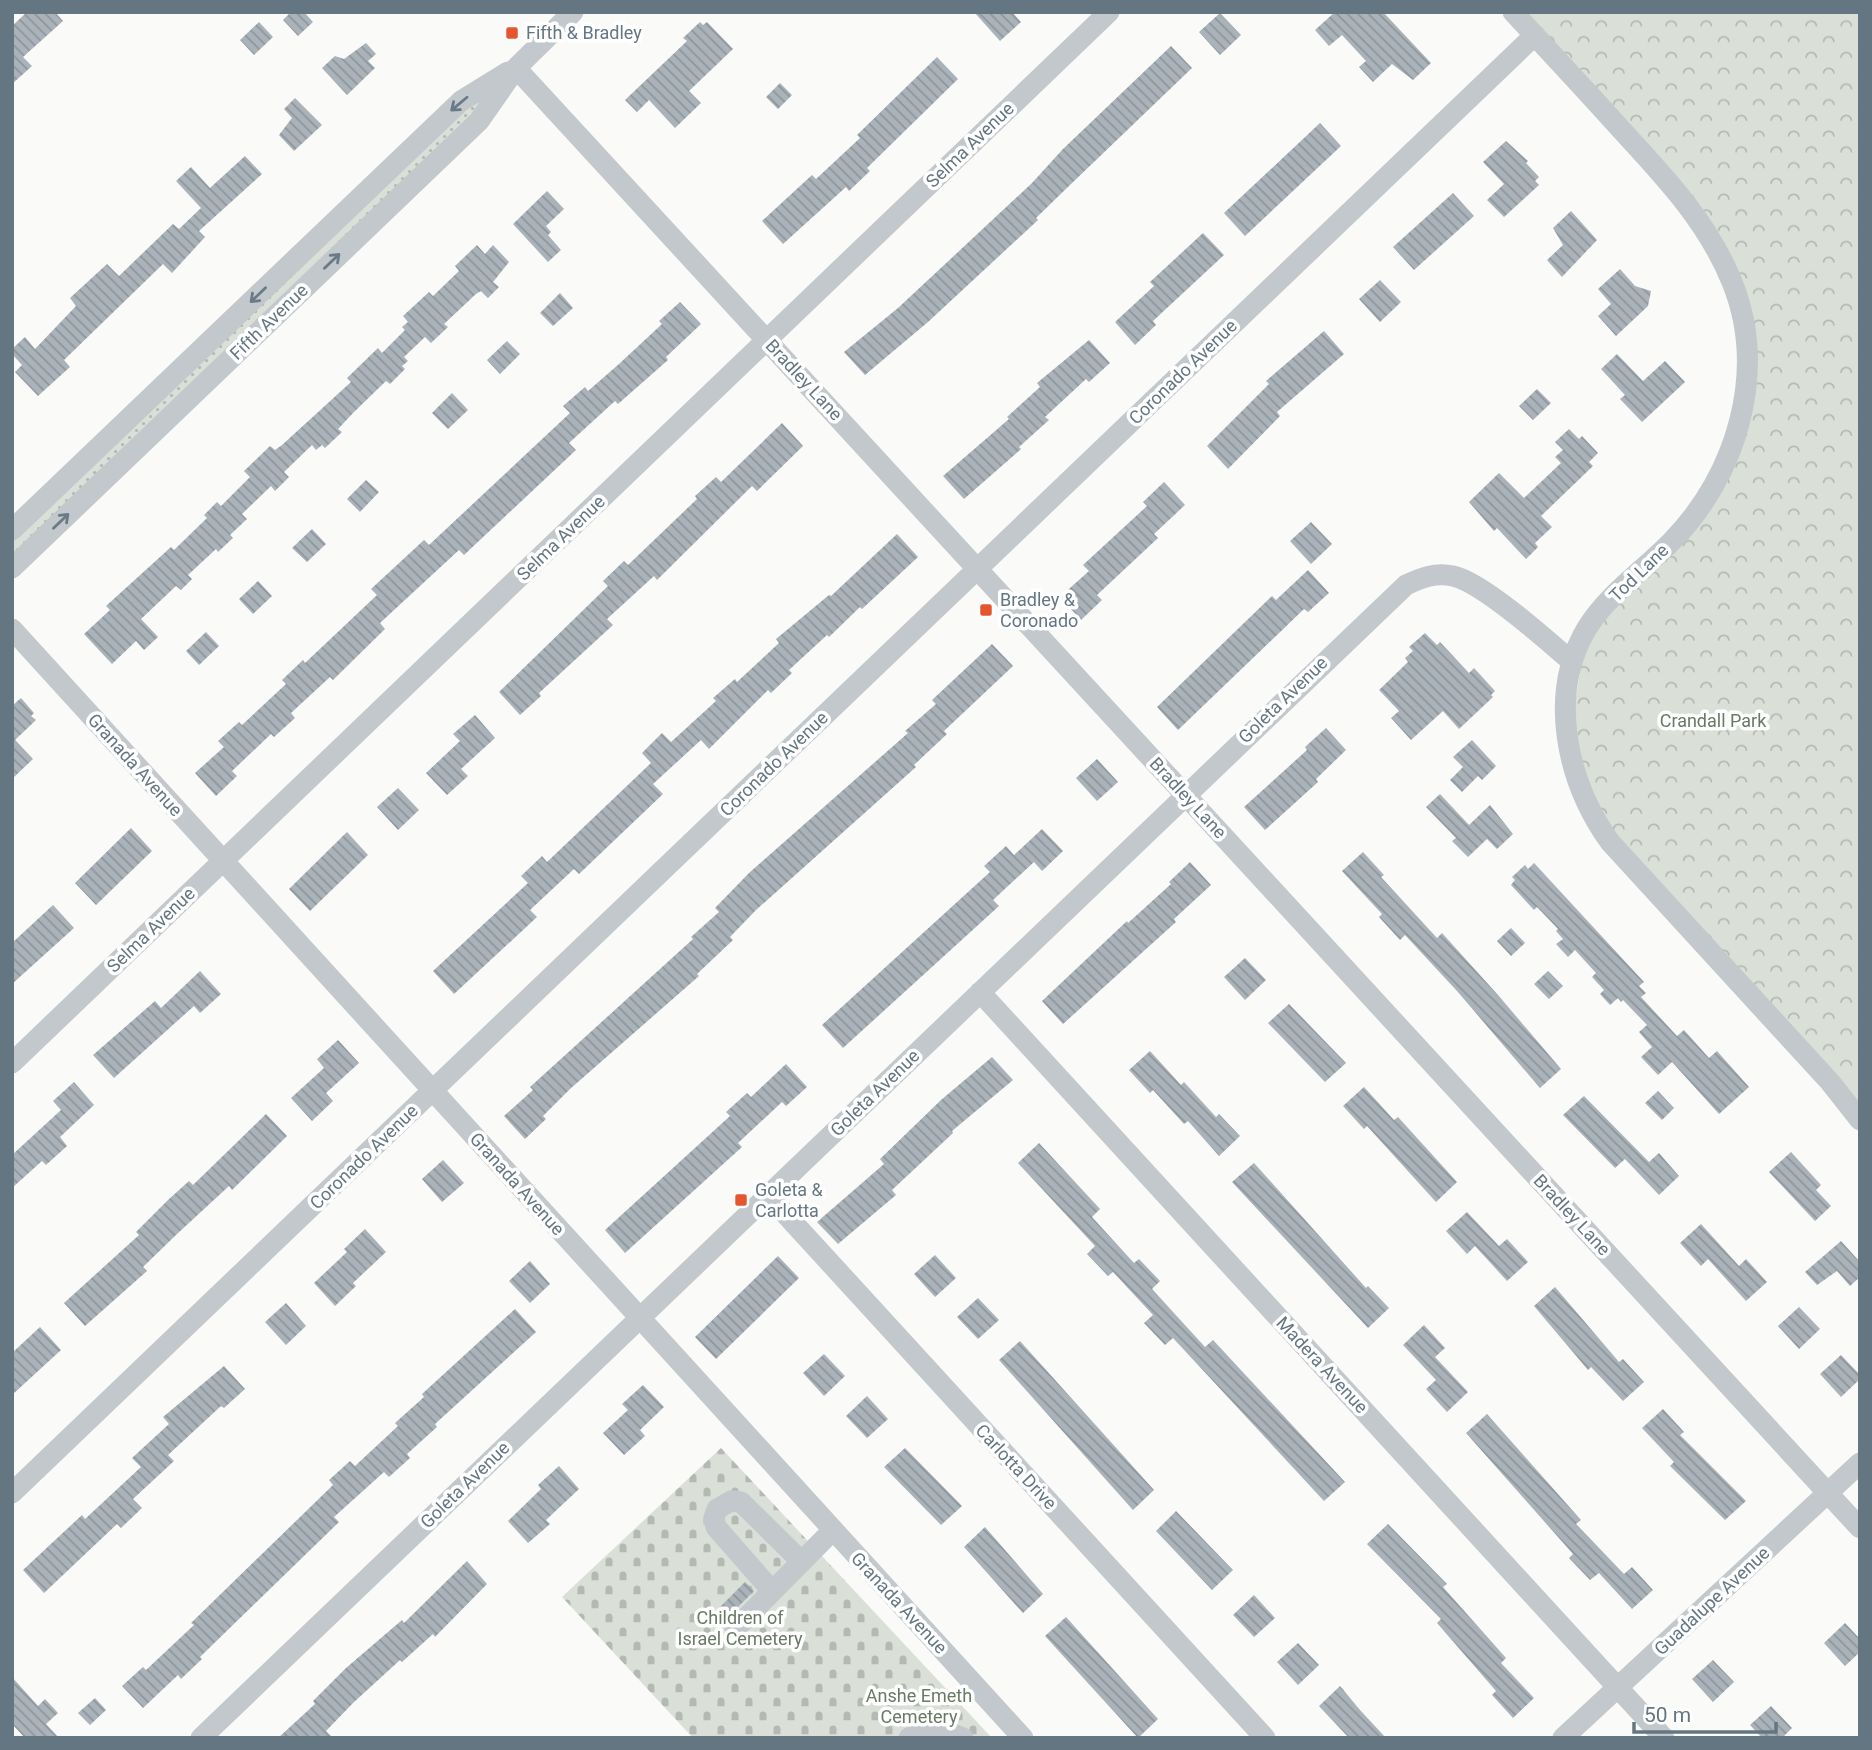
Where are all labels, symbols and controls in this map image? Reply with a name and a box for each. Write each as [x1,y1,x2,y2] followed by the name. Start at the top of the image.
[526,22,642,43] place label: Fifth & Bradley
[504,25,520,41] marker: Fifth & Bradley
[450,97,468,112] one-way arrow
[922,98,1018,192] street label: Selma Avenue
[323,253,340,270] one-way arrow
[225,279,312,364] street label: Fifth Avenue
[250,286,267,303] one-way arrow
[1124,315,1241,428] street label: Coronado Avenue
[762,335,847,424] street label: Bradley Lane
[513,491,609,585] street label: Selma Avenue
[53,512,70,529] one-way arrow
[1605,539,1672,606] street label: Tod Lane
[1000,589,1078,631] place label: Bradley & Coronado
[978,602,994,618] marker: Bradley & Coronado
[1234,652,1331,747] street label: Goleta Avenue
[715,707,832,820] street label: Coronado Avenue
[84,709,187,820] street label: Granada Avenue
[1660,710,1767,731] park label: Crandall Park
[1146,753,1231,842] street label: Bradley Lane
[103,883,199,977] street label: Selma Avenue
[826,1045,923,1140] street label: Goleta Avenue
[305,1100,422,1213] street label: Coronado Avenue
[466,1128,569,1239] street label: Granada Avenue
[1530,1170,1615,1259] street label: Bradley Lane
[755,1179,824,1221] place label: Goleta & Carlotta
[733,1192,749,1208] marker: Goleta & Carlotta
[1272,1312,1372,1417] street label: Madera Avenue
[972,1420,1061,1514] street label: Carlotta Drive
[416,1437,513,1532] street label: Goleta Avenue
[1650,1542,1773,1659] street label: Guadalupe Avenue
[847,1548,952,1658] street label: Granada Avenue
[678,1607,803,1649] park label: Children of Israel Cemetery
[866,1685,972,1727] park label: Anshe Emeth Cemetery
[1634,1690,1776,1734] scale bar
[1644,1703,1691,1727] text: 50 m

